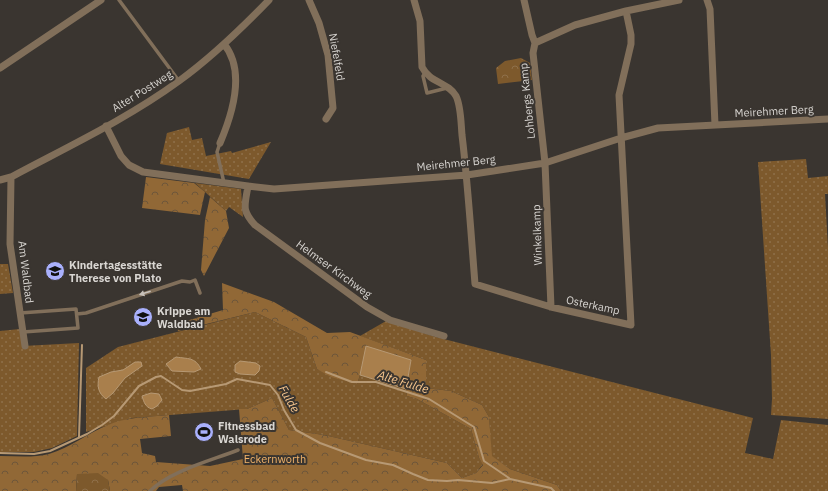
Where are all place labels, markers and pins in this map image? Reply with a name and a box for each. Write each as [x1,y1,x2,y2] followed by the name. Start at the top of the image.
[69,258,162,285] place label: Kindertagesstätte Therese von Plato
[44,260,66,282] school or university icon: Kindertagesstätte Therese von Plato
[157,304,211,331] place label: Krippe am Waldbad
[132,306,154,328] school or university icon: Krippe am Waldbad
[218,419,275,446] place label: Fitnessbad Walsrode
[193,421,215,443] sports icon: Fitnessbad Walsrode

